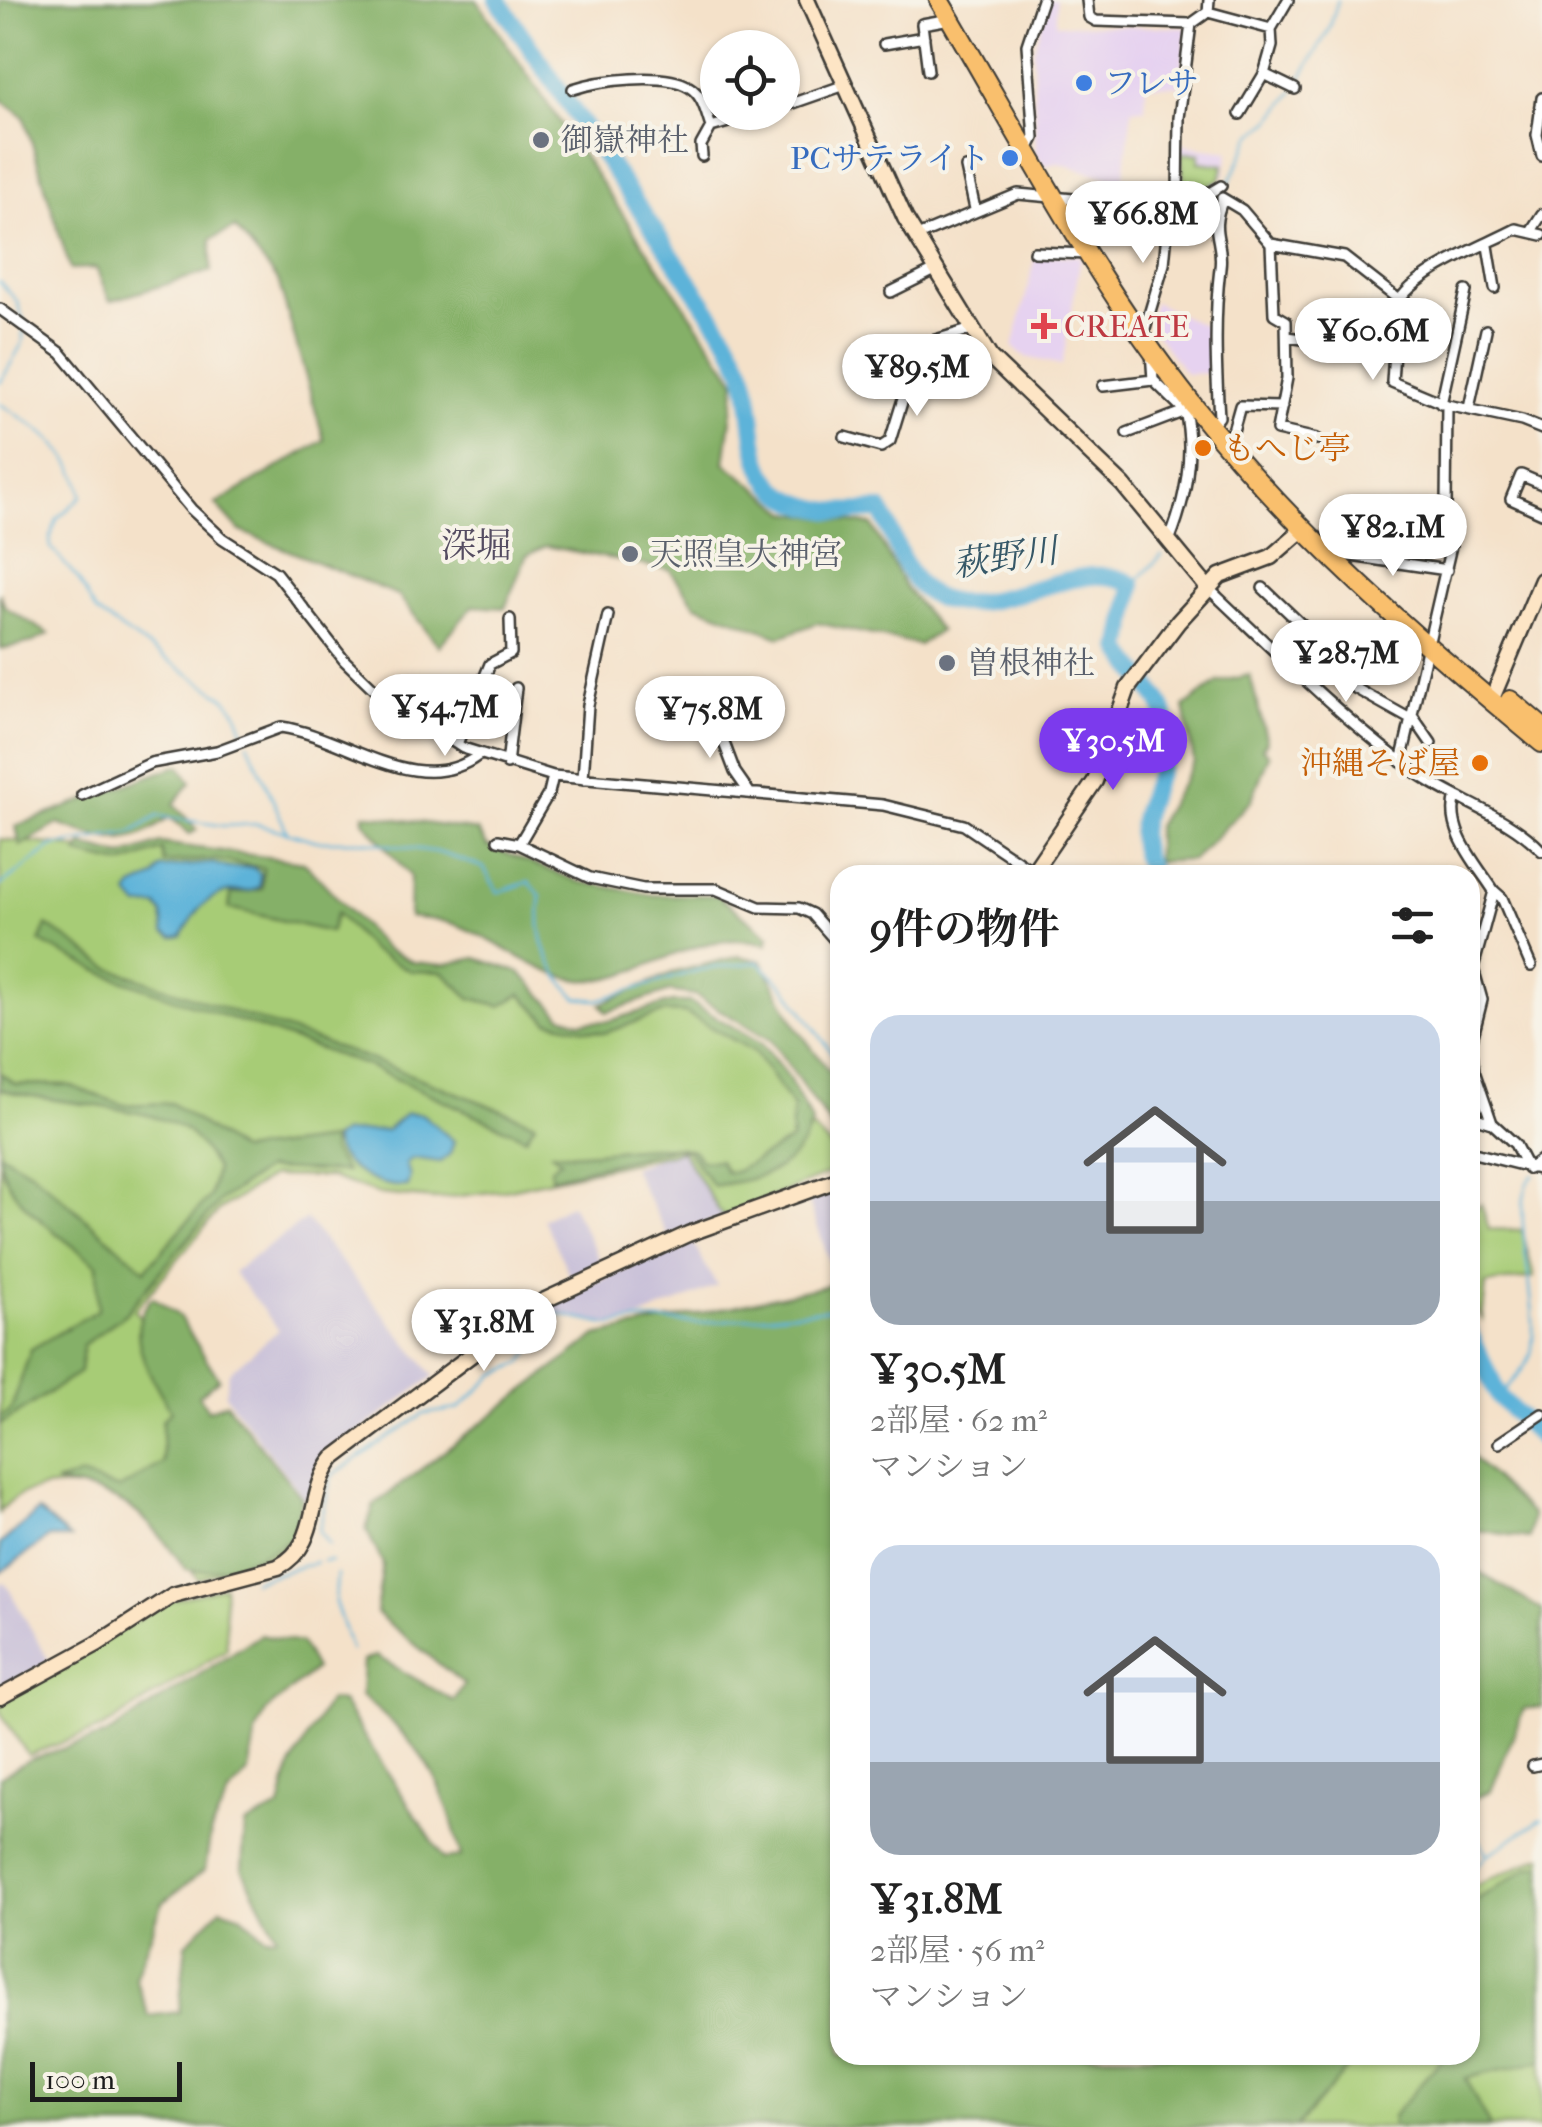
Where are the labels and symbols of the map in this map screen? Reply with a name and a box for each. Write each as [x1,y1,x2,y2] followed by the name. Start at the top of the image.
[1104,65,1199,102] place label: フレサ
[1073,72,1095,94] marker: フレサ
[561,122,689,159] place label: 御嶽神社
[530,129,552,151] marker: 御嶽神社
[790,140,990,177] place label: PCサテライト
[999,147,1021,169] marker: PCサテライト
[1062,181,1224,266] pin: ¥66.8M
[1292,298,1454,383] pin: ¥60.6M
[1064,308,1189,345] place label: CREATE
[1033,315,1055,337] marker: CREATE
[836,334,998,419] pin: ¥89.5M
[1223,430,1351,467] place label: もへじ亭
[1192,437,1214,459] marker: もへじ亭
[1312,494,1474,579] pin: ¥82.1M
[441,525,511,566] district label: 深堀
[950,529,1064,585] water label: 萩野川
[650,536,842,573] place label: 天照皇大神宮
[619,543,641,565] marker: 天照皇大神宮
[1265,620,1427,705] pin: ¥28.7M
[967,645,1095,682] place label: 曽根神社
[936,652,958,674] marker: 曽根神社
[364,674,526,759] pin: ¥54.7M
[629,676,791,761] pin: ¥75.8M
[1032,708,1194,793] pin: ¥30.5M
[1300,745,1460,782] place label: 沖縄そば屋
[1469,752,1491,774] marker: 沖縄そば屋
[403,1289,565,1374] pin: ¥31.8M
[30,2057,182,2102] scale bar

